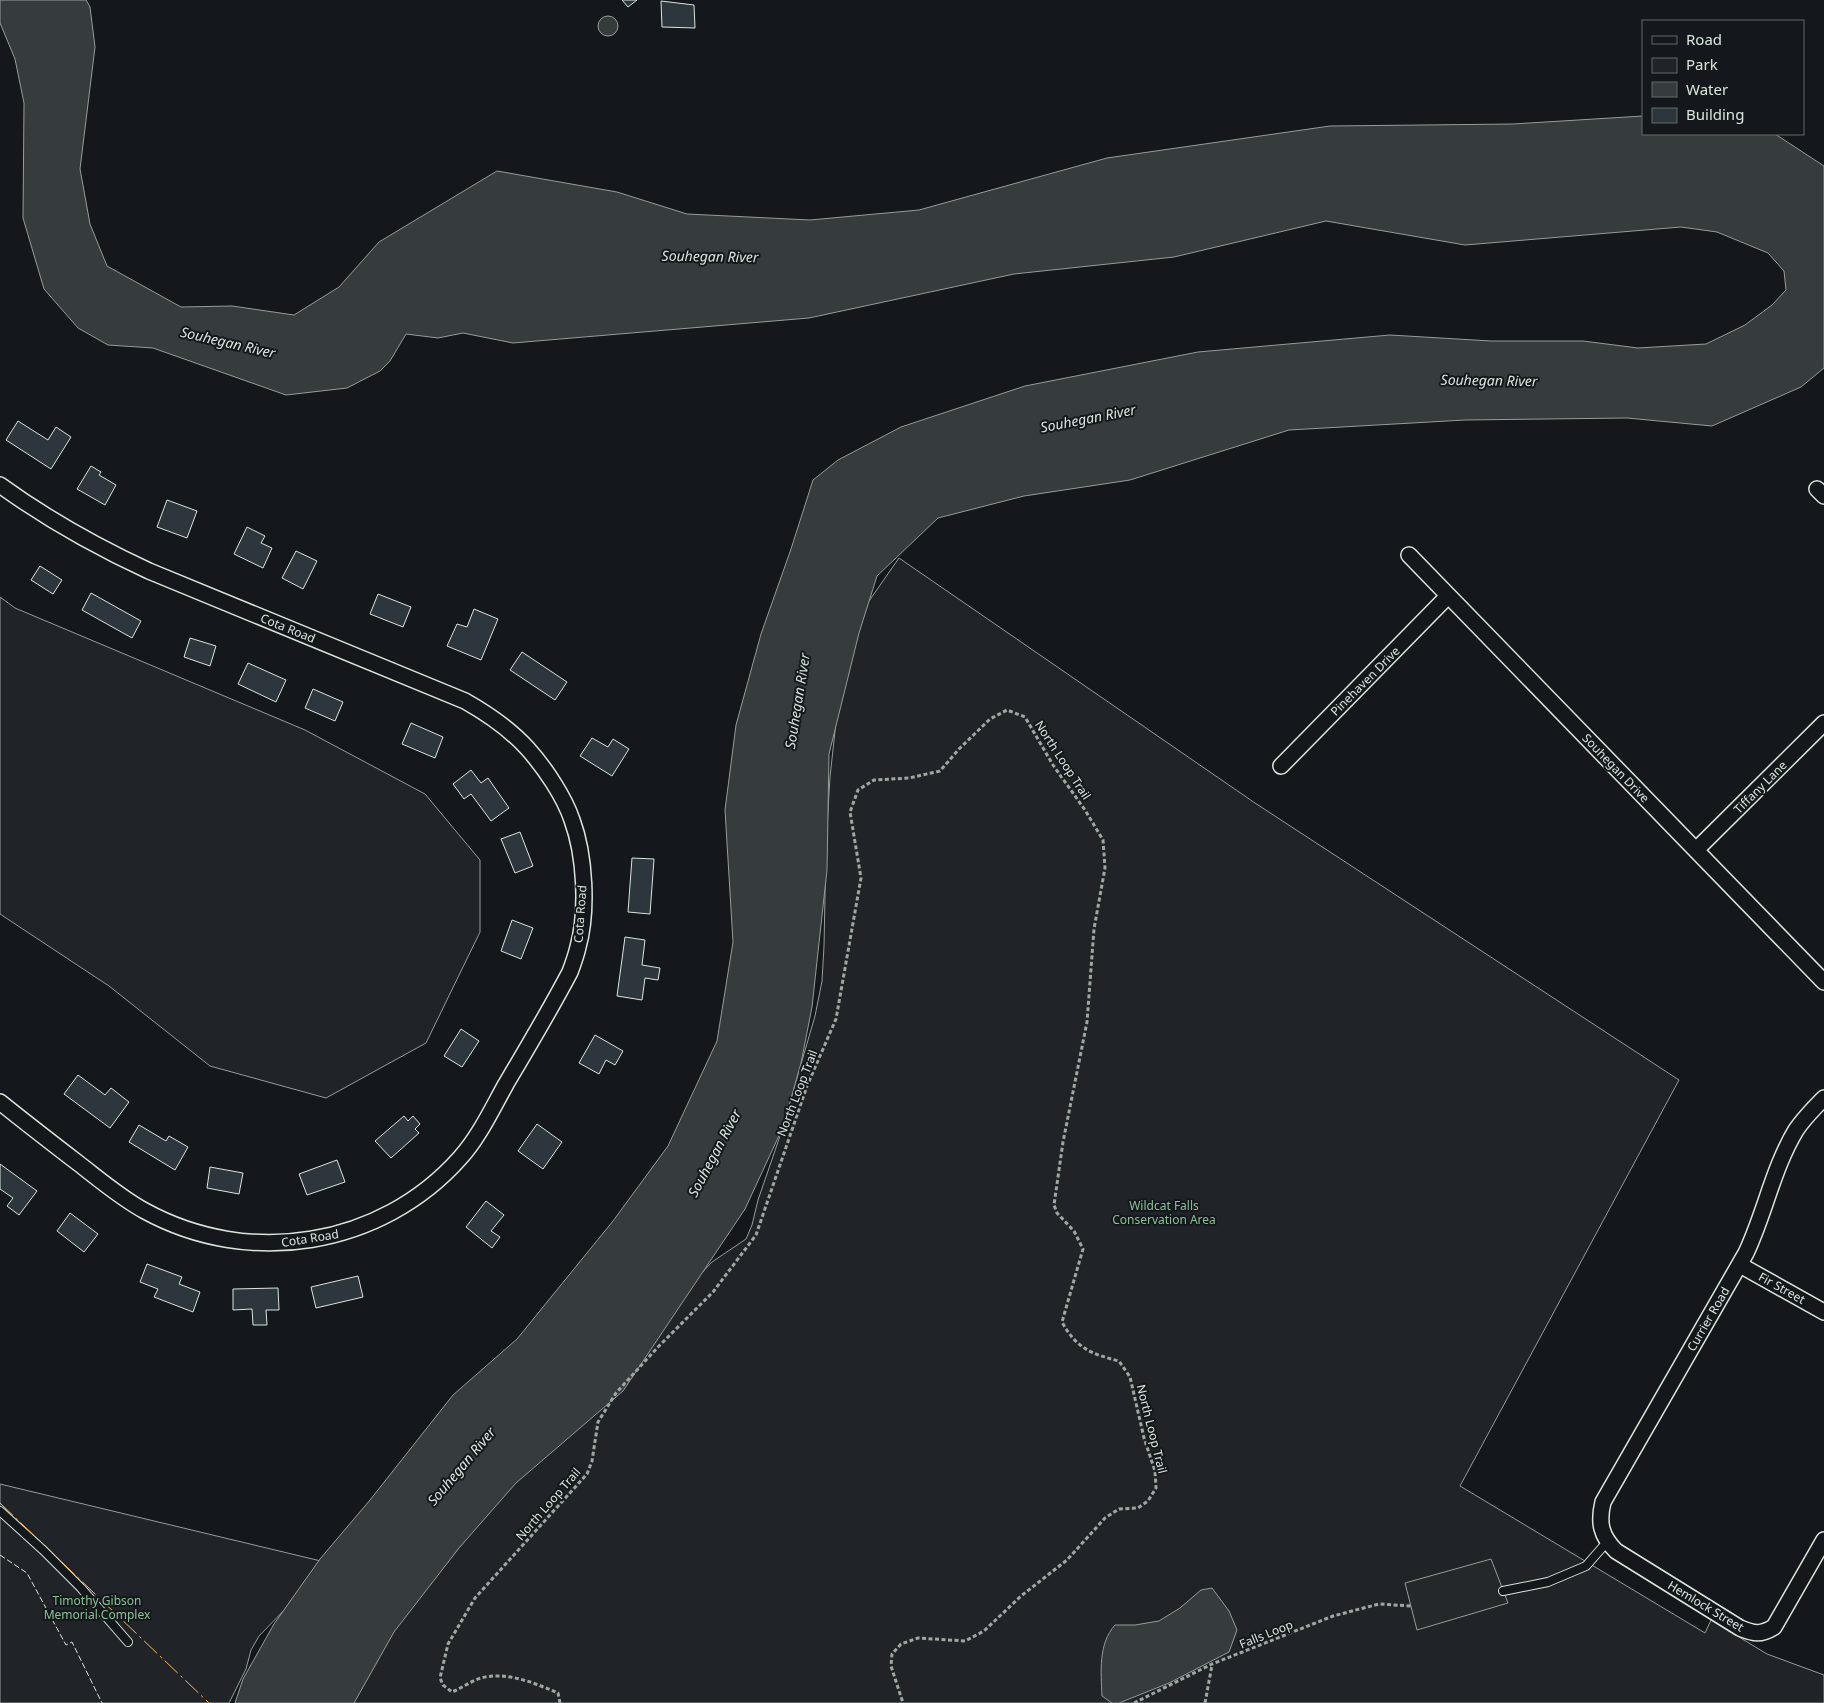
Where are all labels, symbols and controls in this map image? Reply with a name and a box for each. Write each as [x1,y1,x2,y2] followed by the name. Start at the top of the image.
[1642,20,1804,135] legend
[1686,29,1722,49] text: Road
[1686,54,1718,74] text: Park
[1686,79,1728,99] text: Water
[1686,104,1744,124] text: Building
[661,246,759,266] water label: Souhegan River
[179,322,278,362] water label: Souhegan River
[1440,370,1538,390] water label: Souhegan River
[1039,399,1138,437] water label: Souhegan River
[258,609,318,647] street label: Cota Road
[1327,642,1404,719] street label: Pinehaven Drive
[780,651,814,750] water label: Souhegan River
[1031,717,1095,803] street label: North Loop Trail
[1579,730,1653,806] street label: Souhegan Drive
[1730,757,1790,817] street label: Tiffany Lane
[570,885,590,943] street label: Cota Road
[773,1047,821,1139] street label: North Loop Trail
[683,1105,745,1200] water label: Souhegan River
[1112,1197,1216,1228] park label: Wildcat Falls Conservation Area
[280,1225,340,1251] street label: Cota Road
[1756,1268,1809,1308] street label: Fir Street
[1683,1284,1733,1354] street label: Currier Road
[1133,1383,1171,1475] street label: North Loop Trail
[423,1423,500,1509] water label: Souhegan River
[512,1464,584,1544] street label: North Loop Trail
[1665,1577,1748,1636] street label: Hemlock Street
[44,1592,151,1623] park label: Timothy Gibson Memorial Complex
[1237,1616,1295,1652] street label: Falls Loop

